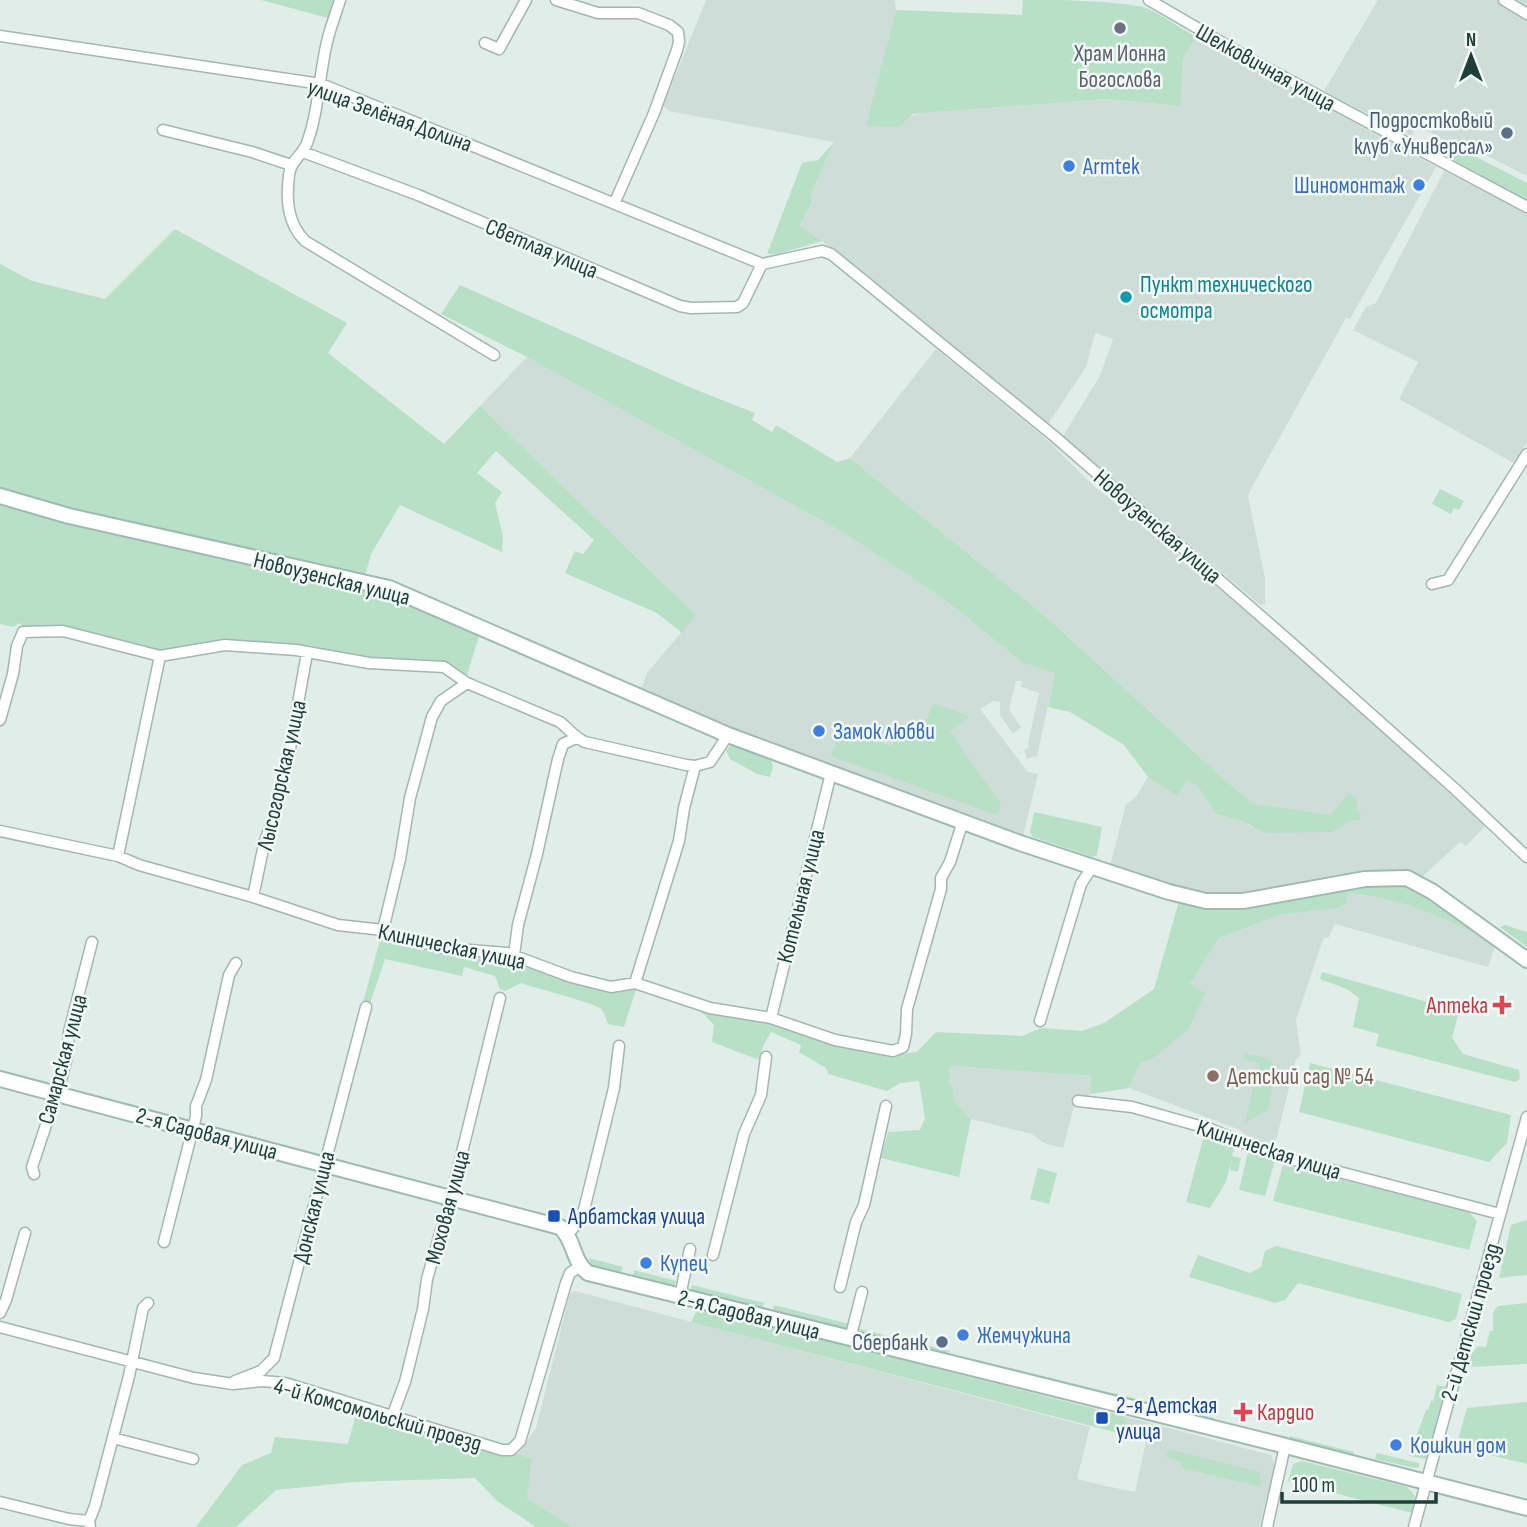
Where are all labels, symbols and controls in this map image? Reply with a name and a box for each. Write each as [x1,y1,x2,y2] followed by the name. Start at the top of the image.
[1191,18,1340,118] street label: Шелковичная улица
[1112,20,1128,36] marker: Храм Ионна Богослова
[1436,21,1506,91] north arrow
[1466,29,1476,52] text: N
[1073,40,1166,94] place label: Храм Ионна Богослова
[304,73,476,159] street label: улица Зелёная Долина
[1354,107,1493,161] place label: Подростковый клуб «Универсал»
[1499,125,1515,141] marker: Подростковый клуб «Универсал»
[1082,153,1140,181] place label: Armtek
[1061,158,1077,174] marker: Armtek
[1294,172,1406,200] place label: Шиномонтаж
[1411,177,1427,193] marker: Шиномонтаж
[481,213,602,285] street label: Светлая улица
[1140,271,1313,325] place label: Пункт технического осмотра
[1118,289,1134,305] marker: Пункт технического осмотра
[1088,464,1227,590] street label: Новоузенская улица
[251,546,413,612] street label: Новоузенская улица
[251,697,313,854] street label: Лысогорская улица
[833,718,935,746] place label: Замок любви
[811,723,827,739] marker: Замок любви
[771,827,831,966] street label: Котельная улица
[375,918,528,976] street label: Клиническая улица
[32,991,94,1127] street label: Самарская улица
[1425,992,1488,1020] place label: Аптека
[1494,997,1510,1013] marker: Аптека
[1227,1063,1374,1091] place label: Детский сад № 54
[1205,1068,1221,1084] marker: Детский сад № 54
[133,1102,281,1166] street label: 2-я Садовая улица
[1193,1113,1344,1186] street label: Клиническая улица
[419,1147,477,1267] street label: Моховая улица
[287,1148,341,1266] street label: Донская улица
[567,1203,705,1231] place label: Арбатская улица
[546,1208,562,1224] marker: Арбатская улица
[1435,1240,1507,1405] street label: 2-й Детский проезд
[660,1250,708,1278] place label: Купец
[638,1255,654,1271] marker: Купец
[675,1284,823,1346] street label: 2-я Садовая улица
[977,1322,1071,1350] place label: Жемчужина
[955,1327,971,1343] marker: Жемчужина
[852,1329,928,1357] place label: Сбербанк
[934,1334,950,1350] marker: Сбербанк
[270,1372,485,1458] street label: 4-й Комсомольский проезд
[1116,1392,1217,1446] place label: 2-я Детская улица
[1257,1399,1314,1427] place label: Кардио
[1235,1404,1251,1420] marker: Кардио
[1094,1410,1110,1426] marker: 2-я Детская улица
[1410,1432,1506,1460] place label: Кошкин дом
[1388,1437,1404,1453] marker: Кошкин дом
[1282,1460,1436,1504] scale bar
[1292,1473,1335,1498] text: 100 m

